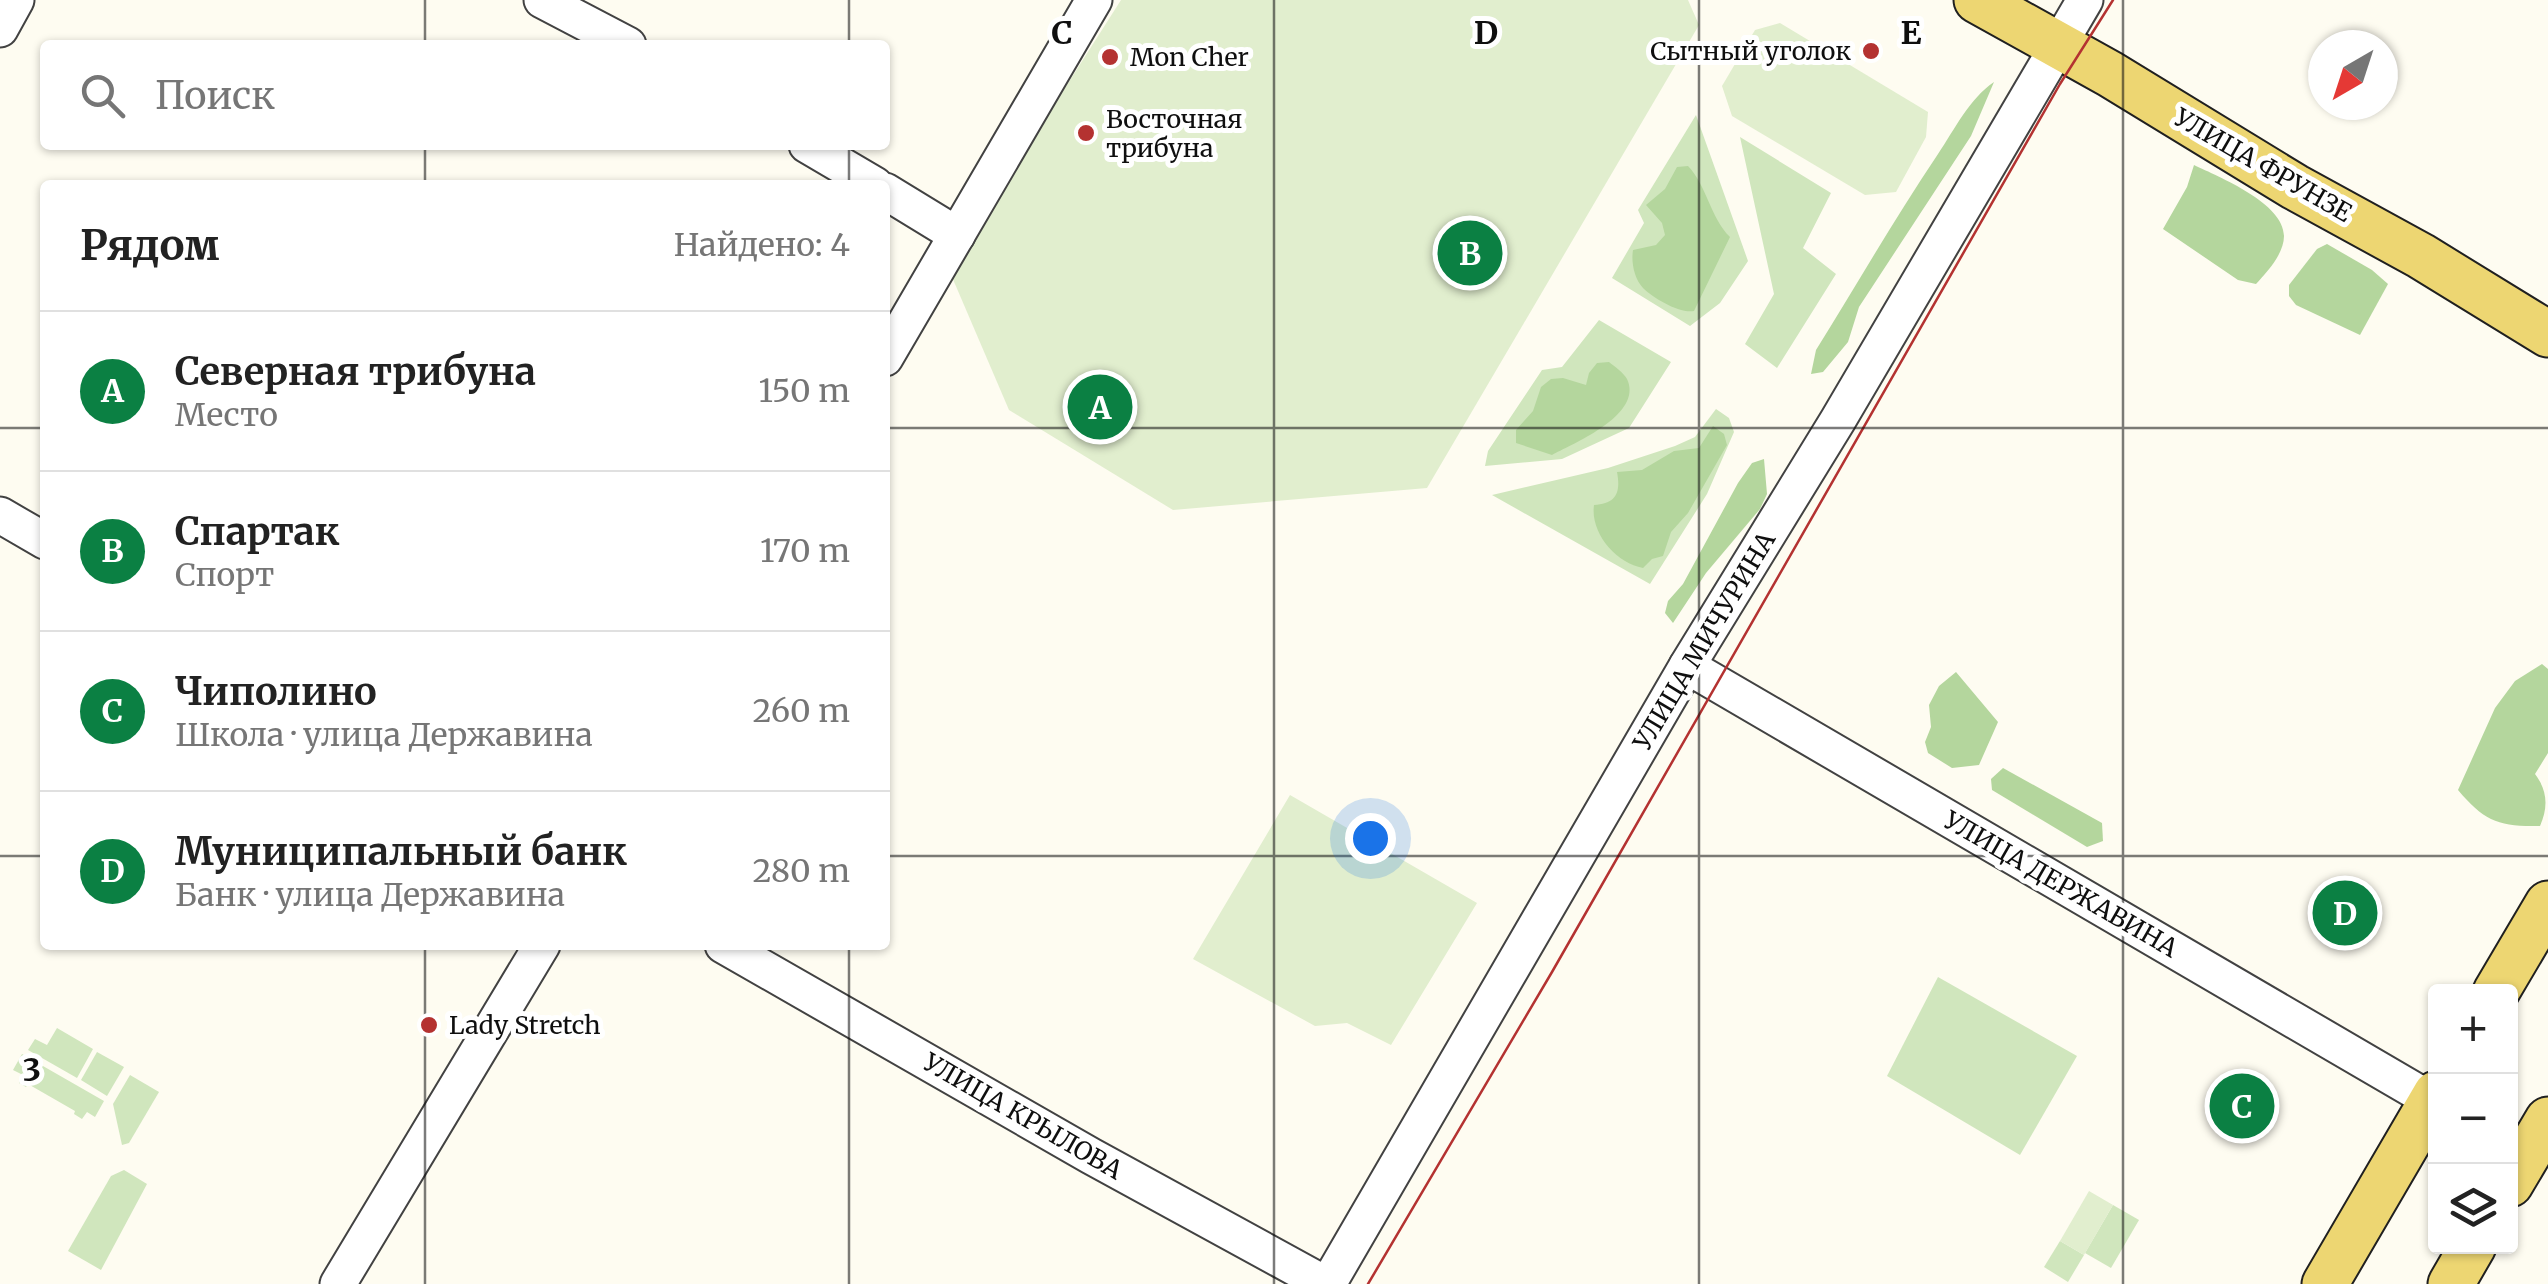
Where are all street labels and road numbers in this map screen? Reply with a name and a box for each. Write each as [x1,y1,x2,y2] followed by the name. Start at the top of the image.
[2168,101,2358,229] street label: УЛИЦА ФРУНЗЕ
[1626,525,1782,757] street label: УЛИЦА МИЧУРИНА
[1938,803,2184,964] street label: УЛИЦА ДЕРЖАВИНА
[917,1045,1129,1186] street label: УЛИЦА КРЫЛОВА

